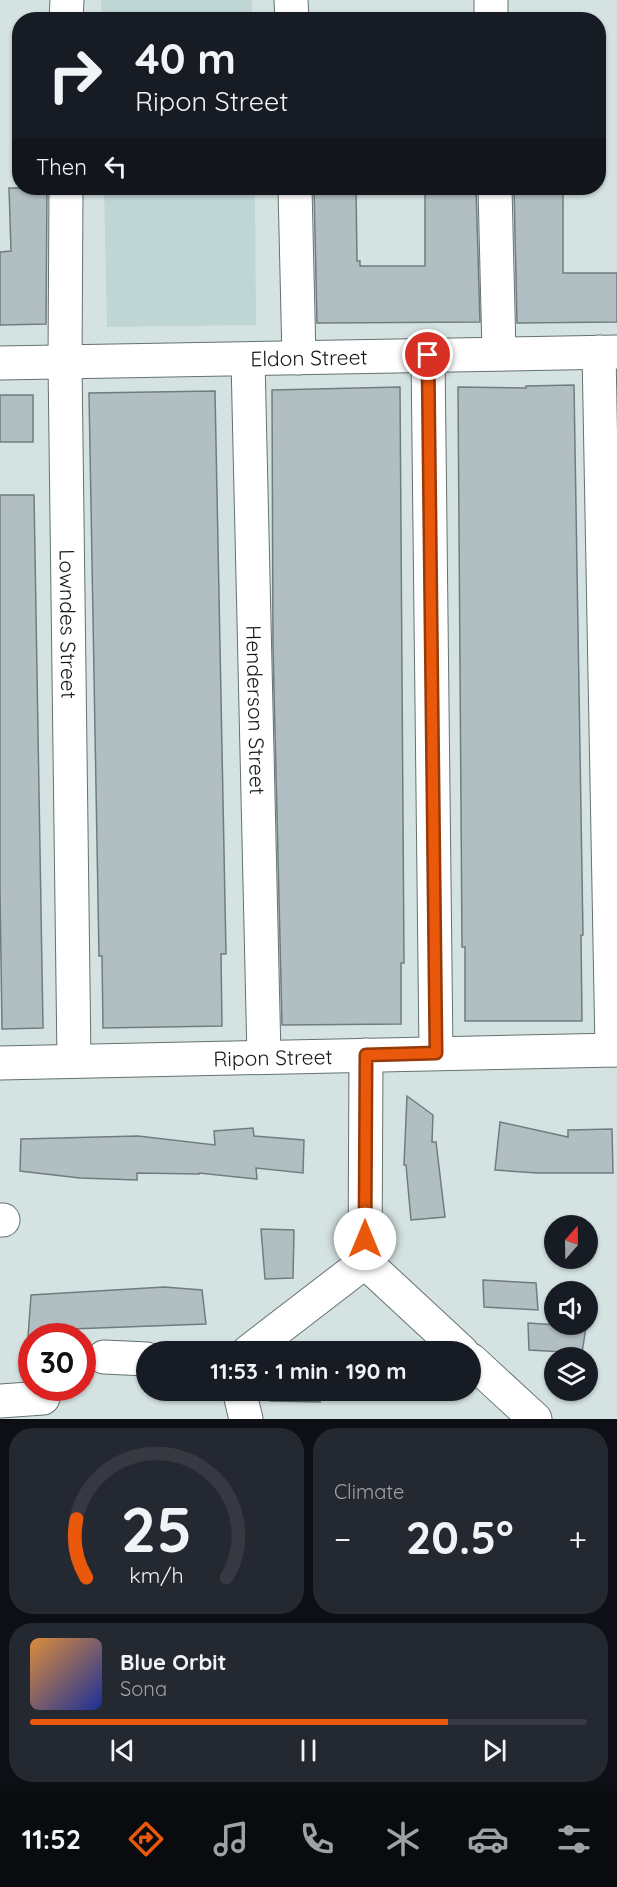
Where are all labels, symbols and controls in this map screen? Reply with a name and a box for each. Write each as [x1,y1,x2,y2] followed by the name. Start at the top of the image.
[135,32,236,85] text: 40 m
[36,36,114,114] icon: right
[135,84,288,118] text: Ripon Street
[99,150,132,183] icon: left
[36,153,87,181] text: Then
[402,329,453,380] pin
[411,338,444,371] icon: arrive
[250,343,368,372] street label: Eldon Street
[54,549,82,699] street label: Lowndes Street
[241,625,271,795] street label: Henderson Street
[213,1043,333,1072] street label: Ripon Street
[333,1207,397,1271] position arrow
[544,1215,598,1269] north arrow
[544,1215,598,1401] map controls
[544,1281,598,1335] button: sound
[18,1323,96,1401] speed limit sign: 30
[544,1347,598,1401] button: layers
[210,1357,407,1385] text: 11:53 · 1 min · 190 m
[334,1479,404,1504] text: Climate
[121,1490,192,1568] text: 25
[406,1509,514,1565] text: 20.5°
[334,1518,351,1559] text: −
[568,1518,587,1559] text: +
[129,1562,184,1588] text: km/h
[120,1648,226,1676] text: Blue Orbit
[120,1676,167,1701] text: Sona
[106,1734,139,1767] icon: previous
[292,1734,325,1767] icon: pause
[478,1734,511,1767] icon: next
[125,1818,167,1860] icon: directions
[210,1818,252,1860] icon: music
[296,1818,338,1860] icon: phone
[382,1818,424,1860] icon: climate
[467,1818,509,1860] icon: car
[553,1818,595,1860] icon: filters
[22,1822,81,1856] text: 11:52

